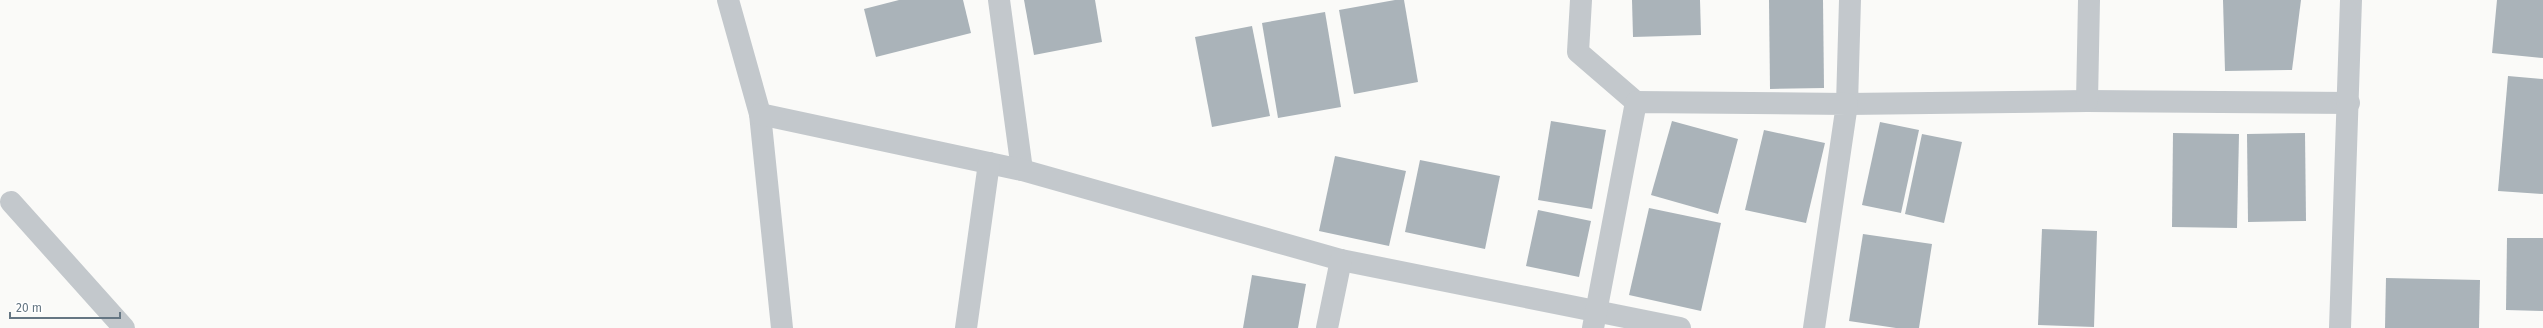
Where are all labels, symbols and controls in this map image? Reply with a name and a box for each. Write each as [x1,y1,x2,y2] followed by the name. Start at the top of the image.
[10,294,120,320] scale bar
[16,301,42,315] text: 20 m

